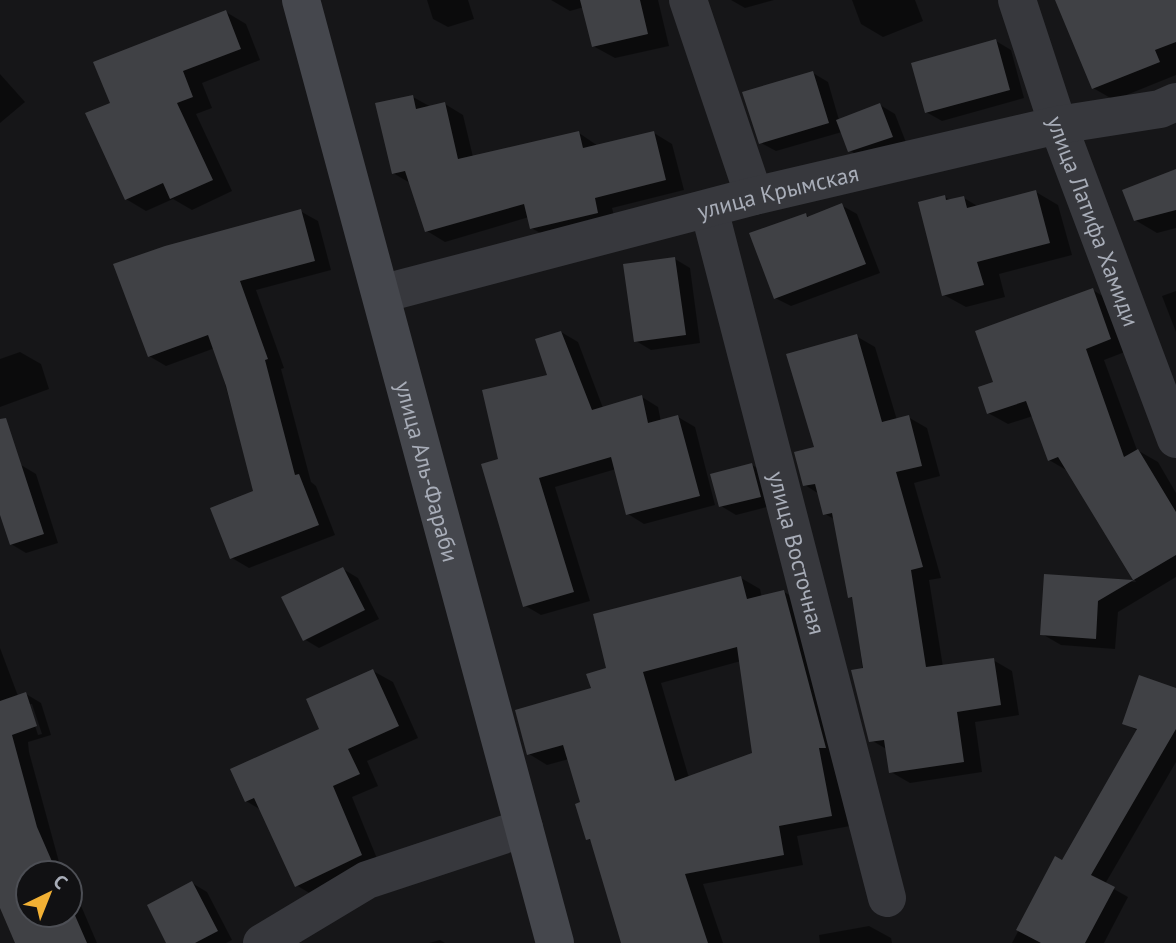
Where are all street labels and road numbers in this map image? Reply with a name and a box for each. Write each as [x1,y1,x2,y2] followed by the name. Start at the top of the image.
[1041,112,1147,330] street label: улица Латифа Хамиди
[694,158,861,225] street label: улица Крымская
[390,378,466,565] street label: улица Аль-Фараби
[763,468,833,638] street label: улица Восточная

